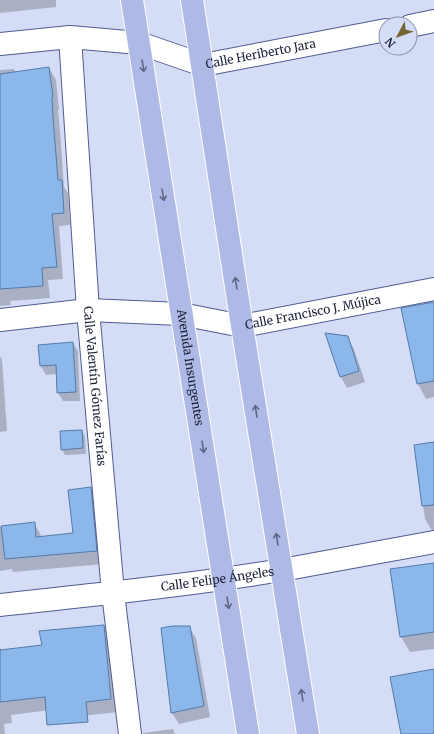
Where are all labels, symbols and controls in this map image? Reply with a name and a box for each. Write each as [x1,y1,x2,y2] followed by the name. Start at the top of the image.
[378,16,418,56] north arrow
[382,34,399,50] text: N
[204,36,317,71] street label: Calle Heriberto Jara
[139,59,147,72] one-way arrow
[159,188,167,201] one-way arrow
[232,277,240,290] one-way arrow
[244,291,382,332] street label: Calle Francisco J. Mújica
[81,305,110,467] street label: Calle Valentín Gómez Farías
[174,307,207,427] street label: Avenida Insurgentes
[252,405,260,418] one-way arrow
[199,441,207,454] one-way arrow
[273,533,281,546] one-way arrow
[160,563,275,594] street label: Calle Felipe Ángeles
[224,597,232,610] one-way arrow
[298,689,306,702] one-way arrow

